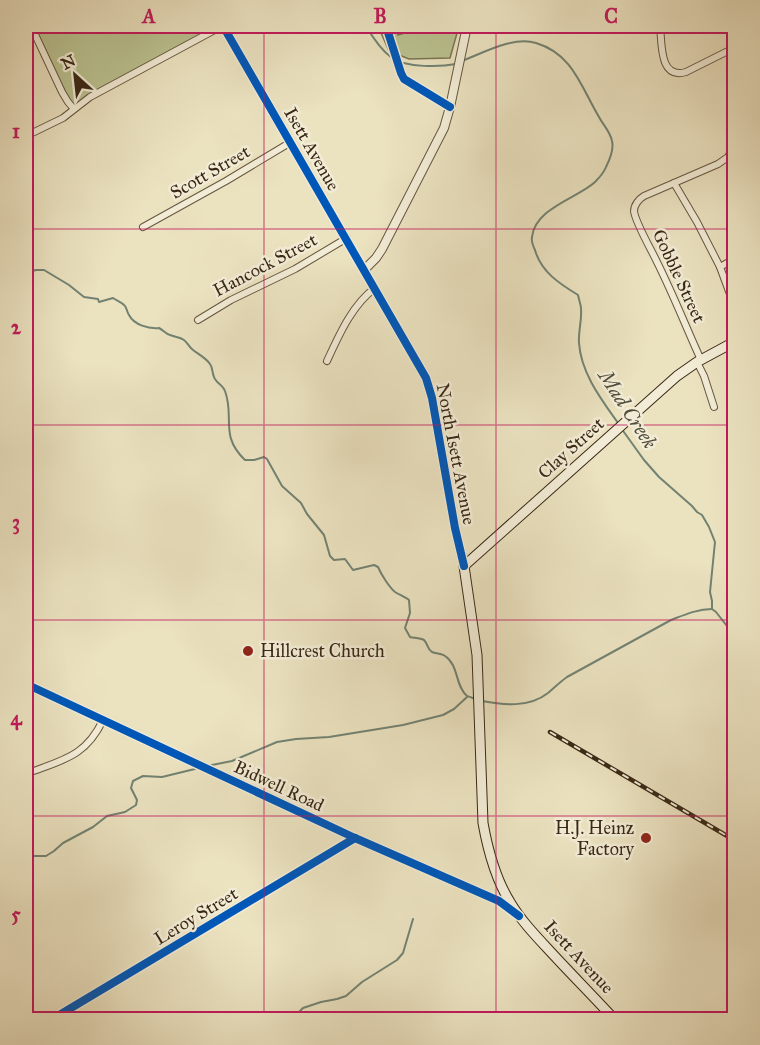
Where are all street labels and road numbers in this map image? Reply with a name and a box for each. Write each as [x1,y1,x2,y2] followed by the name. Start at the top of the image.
[279,104,345,194] street label: Isett Avenue
[166,140,254,204] street label: Scott Street
[648,226,711,327] street label: Gobble Street
[209,228,321,302] street label: Hancock Street
[432,382,480,526] street label: North Isett Avenue
[533,412,609,483] street label: Clay Street
[230,756,328,816] street label: Bidwell Road
[150,882,242,950] street label: Leroy Street
[539,916,619,998] street label: Isett Avenue

